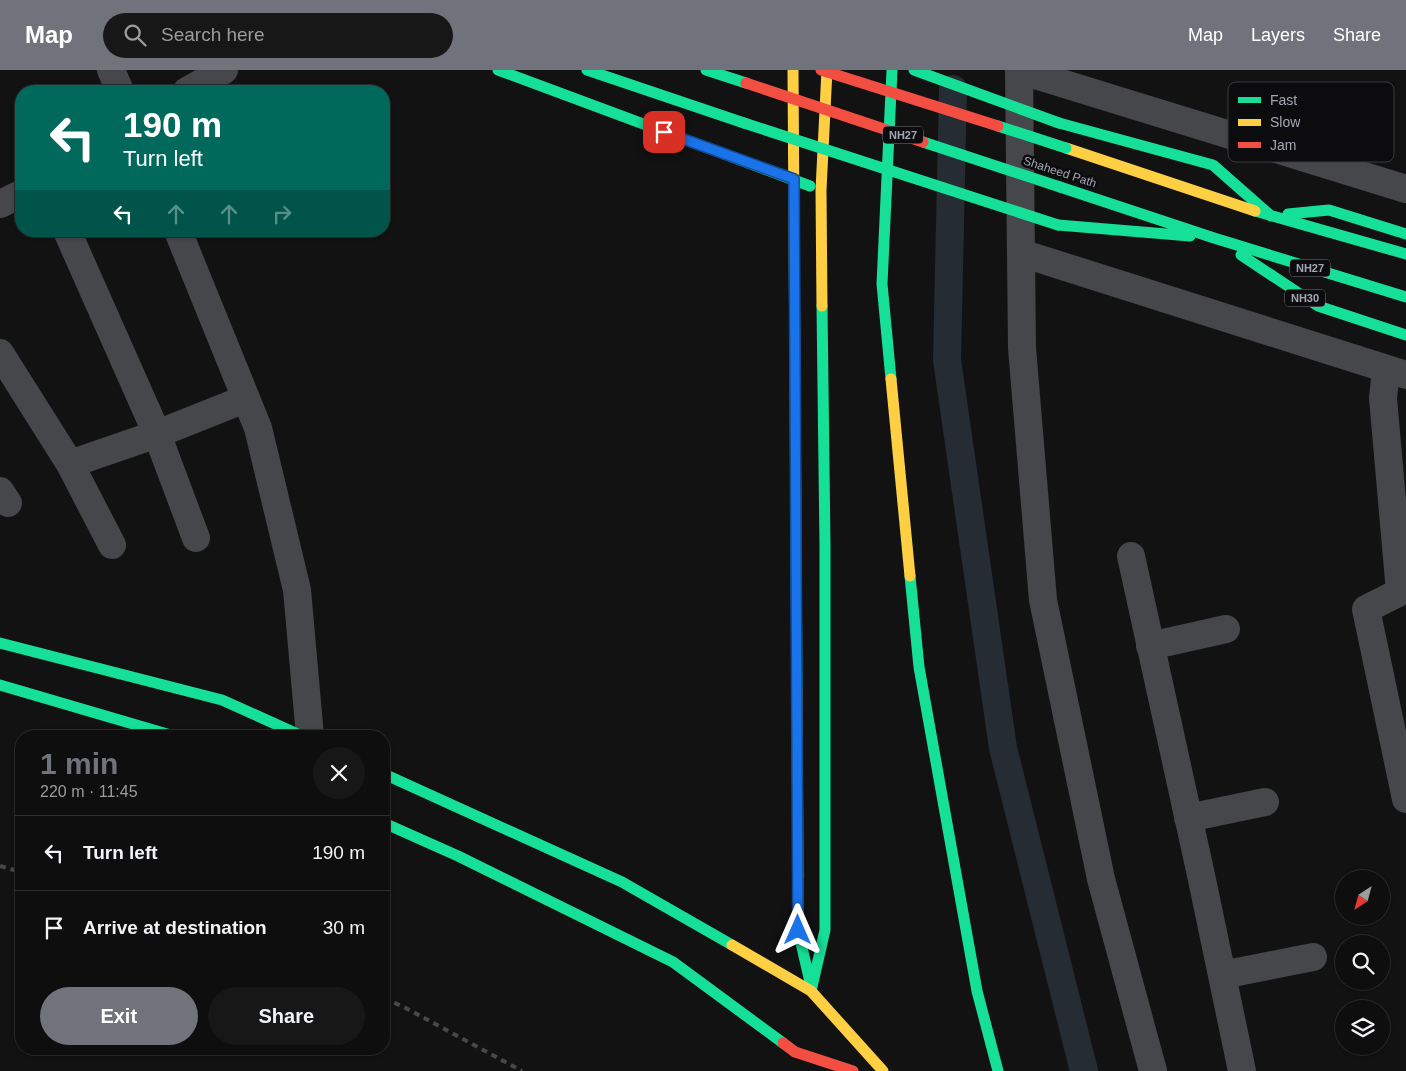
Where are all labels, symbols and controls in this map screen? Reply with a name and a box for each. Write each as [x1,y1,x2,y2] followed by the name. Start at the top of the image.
[103,13,453,58] search box
[25,21,73,48] text: Map
[121,21,149,49] icon: search
[161,24,265,45] text: Search here
[1188,25,1223,45] text: Map
[1251,25,1305,45] text: Layers
[1333,25,1381,45] text: Share
[1228,82,1394,162] legend
[1270,92,1297,108] text: Fast
[40,105,105,170] icon: left
[123,105,222,144] text: 190 m
[643,111,685,153] pin
[1270,114,1301,130] text: Slow
[650,118,678,146] icon: arrive
[883,126,923,144] road number: NH27
[1270,137,1296,153] text: Jam
[123,146,203,171] text: Turn left
[1022,154,1098,190] street label: Shaheed Path
[109,200,137,228] icon: left
[162,200,190,228] icon: ahead
[215,200,243,228] icon: ahead
[268,200,296,228] icon: right
[1290,260,1330,277] road number: NH27
[1285,290,1325,307] road number: NH30
[40,747,118,780] text: 1 min
[313,747,365,799] button: close
[40,783,138,800] text: 220 m · 11:45
[40,839,68,867] icon: left
[83,842,158,863] text: Turn left
[312,842,365,863] text: 190 m
[1335,870,1390,925] north arrow
[1335,870,1390,1055] map controls
[771,903,823,955] position arrow
[40,914,68,942] icon: arrive
[83,917,267,938] text: Arrive at destination
[323,917,365,938] text: 30 m
[1335,935,1390,990] button: search
[40,987,198,1045] button: Exit
[208,987,365,1045] button: Share
[1335,1000,1390,1055] button: layers

